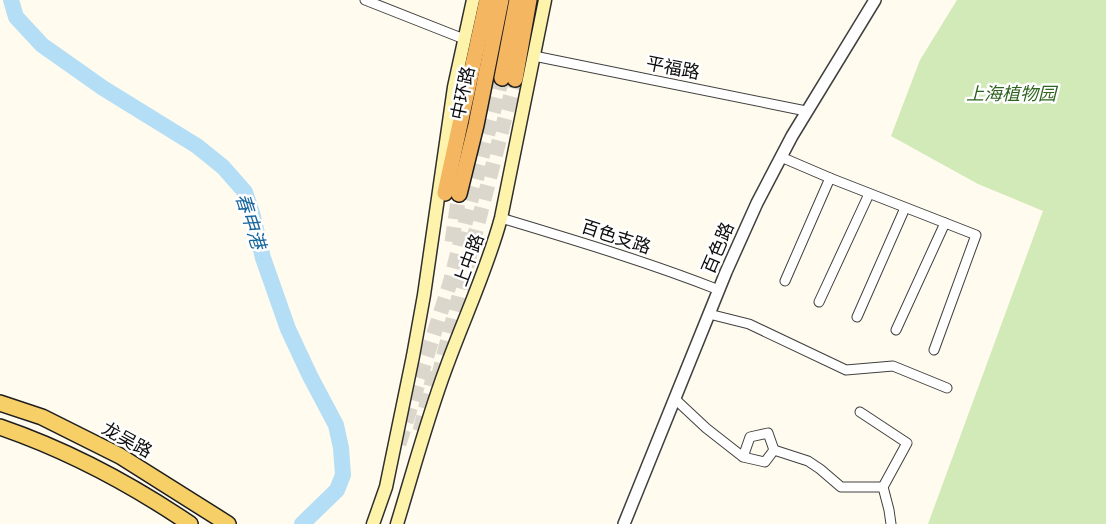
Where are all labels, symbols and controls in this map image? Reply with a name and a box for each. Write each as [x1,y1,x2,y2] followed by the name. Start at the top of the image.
[644,50,702,84] street label: 平福路
[445,64,479,122] street label: 中环路
[966,81,1059,105] park label: 上海植物园
[231,190,273,255] water label: 春申港
[578,214,654,259] street label: 百色支路
[695,218,739,277] street label: 百色路
[448,230,489,289] street label: 上中路
[98,416,157,463] street label: 龙吴路

